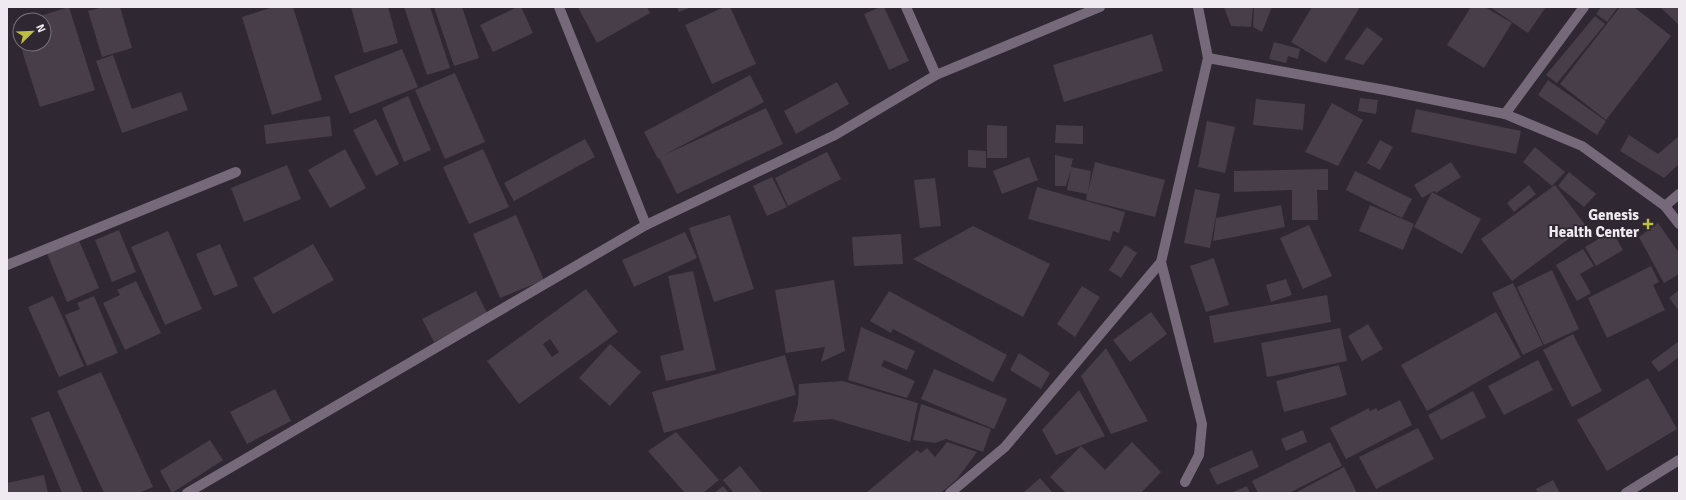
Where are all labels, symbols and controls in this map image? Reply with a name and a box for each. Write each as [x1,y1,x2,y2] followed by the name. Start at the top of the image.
[12,12,52,52] north arrow
[33,22,48,34] text: N
[1548,206,1639,241] place label: Genesis Health Center
[1642,218,1654,230] marker: Genesis Health Center

